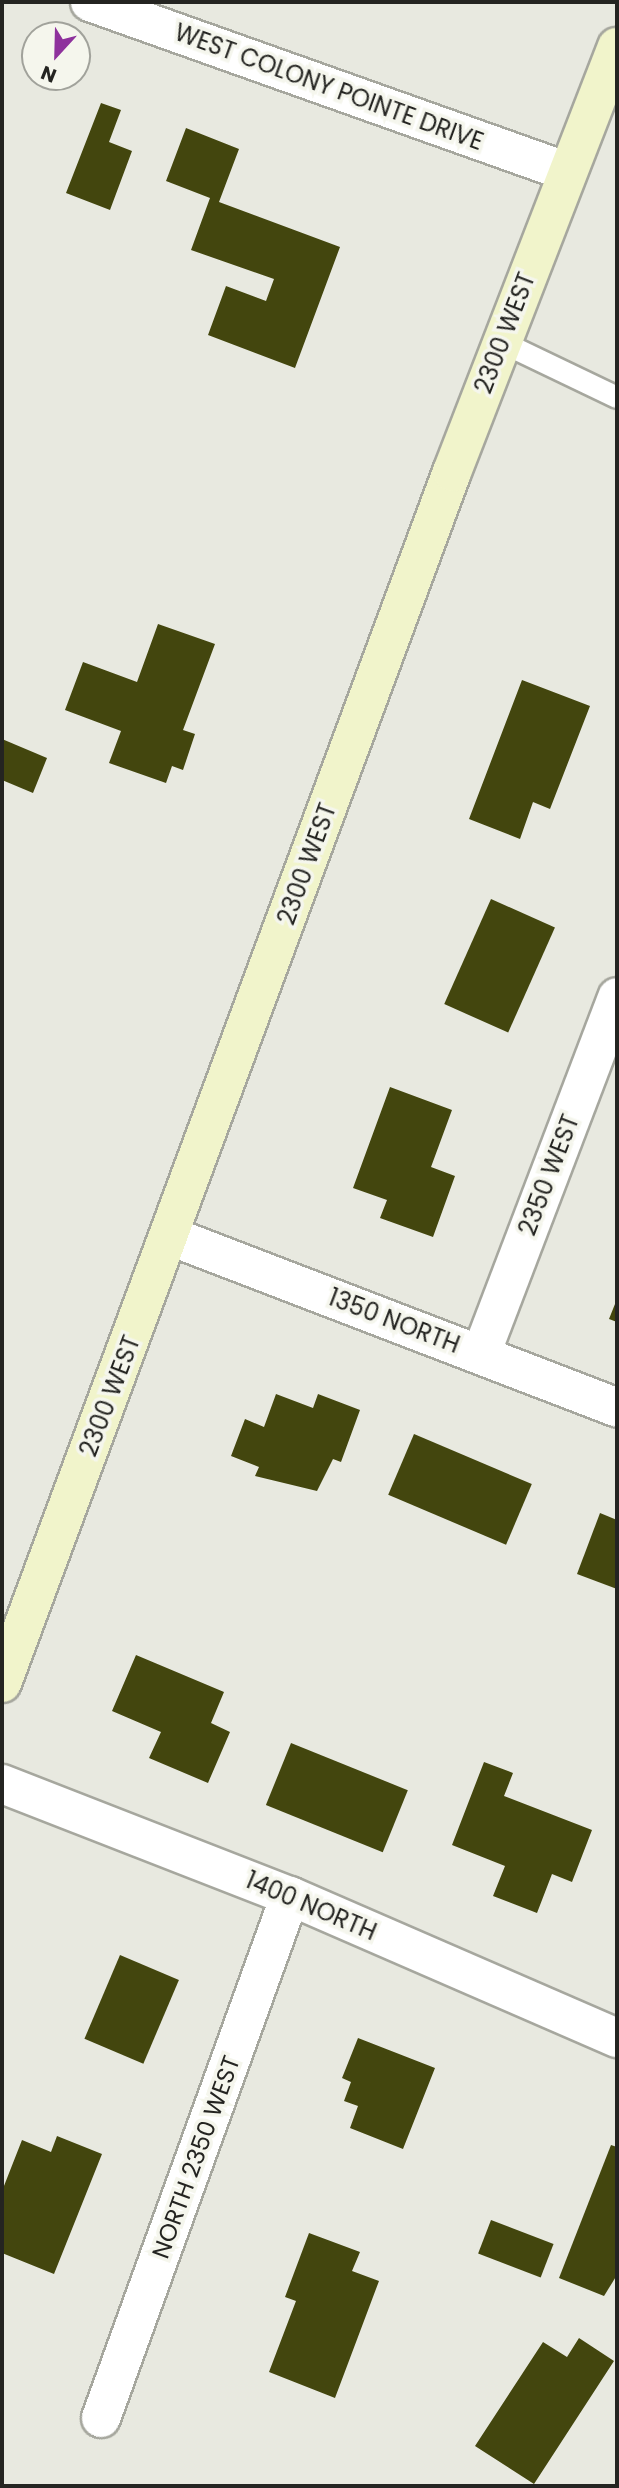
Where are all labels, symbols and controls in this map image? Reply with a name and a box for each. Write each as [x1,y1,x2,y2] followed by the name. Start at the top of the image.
[171,18,487,156] street label: WEST COLONY POINTE DRIVE
[21,21,91,91] north arrow
[37,59,60,89] text: N
[469,268,541,398] street label: 2300 WEST
[272,799,342,929] street label: 2300 WEST
[513,1110,585,1240] street label: 2350 WEST
[324,1283,464,1359] street label: 1350 NORTH
[74,1331,146,1461] street label: 2300 WEST
[241,1866,381,1946] street label: 1400 NORTH
[146,2052,246,2262] street label: NORTH 2350 WEST

